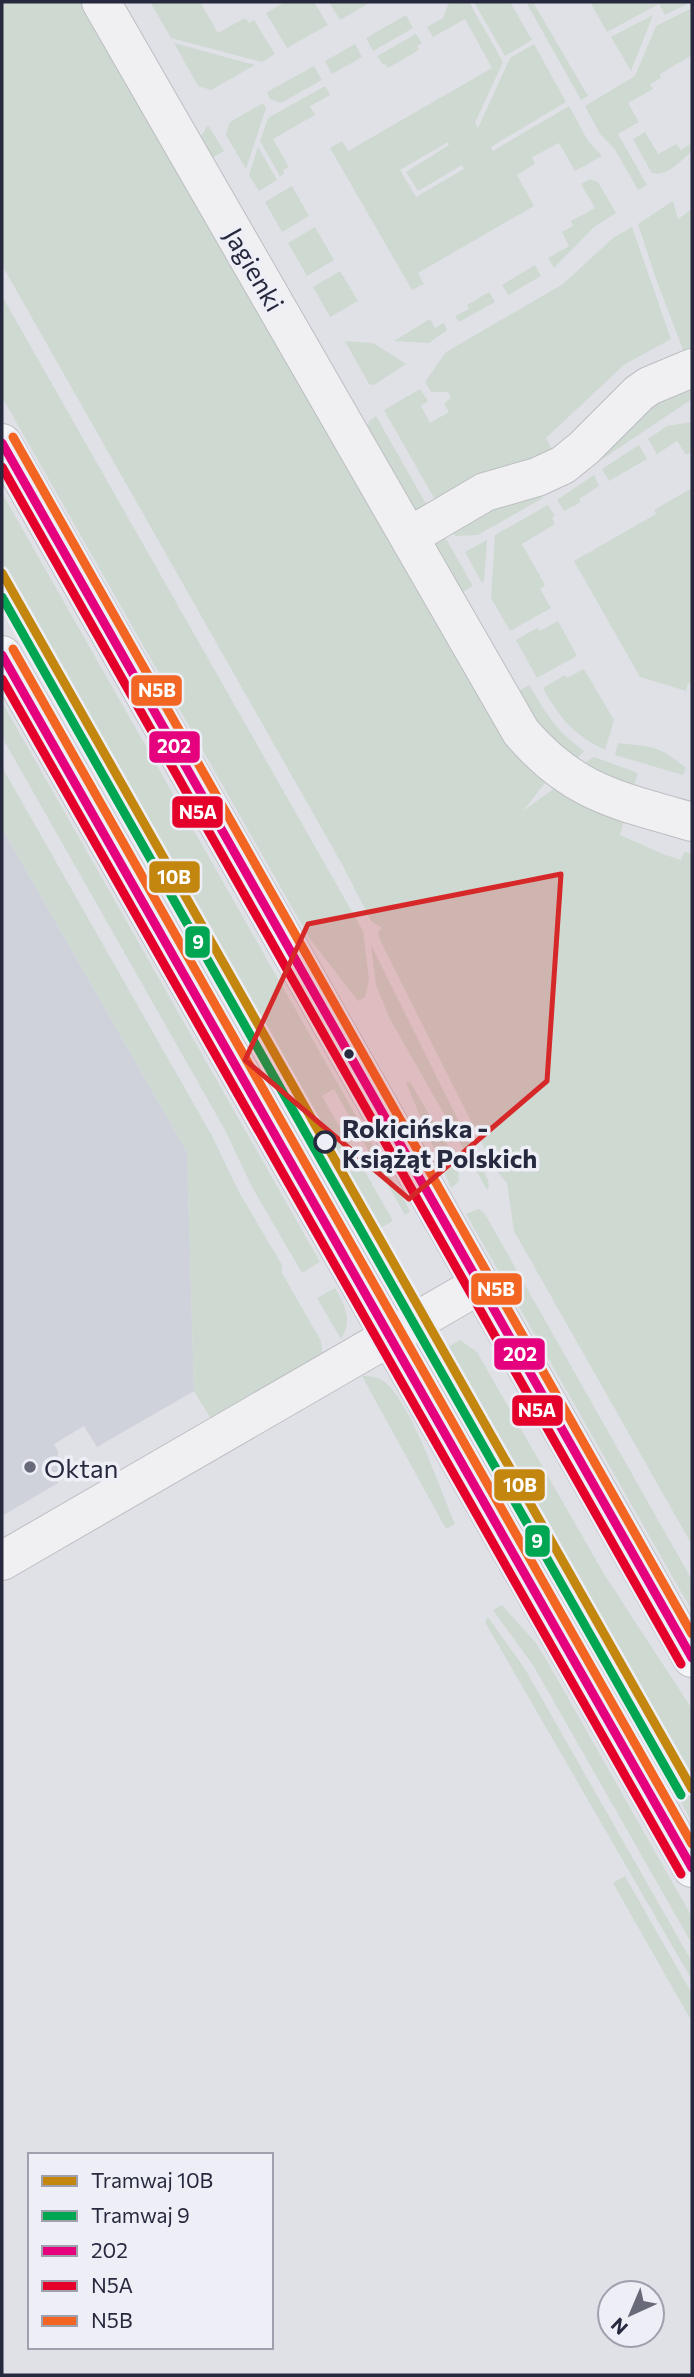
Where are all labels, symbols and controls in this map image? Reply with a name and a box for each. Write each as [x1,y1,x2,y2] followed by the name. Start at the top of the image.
[219,222,291,316] street label: Jagienki
[130,674,183,707] line badge: N5B
[138,678,176,701] text: N5B
[148,730,201,764] line badge: 202
[157,734,191,757] text: 202
[171,795,224,829] line badge: N5A
[179,800,218,823] text: N5A
[148,860,201,894] line badge: 10B
[157,865,191,888] text: 10B
[184,925,211,959] line badge: 9
[192,930,204,953] text: 9
[342,1047,356,1061] unlabelled marker
[342,1112,537,1173] place label: Rokicińska - Książąt Polskich
[314,1131,336,1153] marker: Rokicińska - Książąt Polskich
[470,1272,523,1306] line badge: N5B
[477,1277,515,1300] text: N5B
[493,1337,546,1371] line badge: 202
[503,1342,537,1365] text: 202
[511,1394,564,1427] line badge: N5A
[518,1398,557,1421] text: N5A
[44,1452,119,1483] place label: Oktan
[22,1459,38,1475] marker: Oktan
[493,1468,546,1502] line badge: 10B
[503,1473,537,1496] text: 10B
[524,1524,551,1558] line badge: 9
[531,1529,543,1552] text: 9
[28,2153,273,2349] legend
[91,2167,213,2192] text: Tramwaj 10B
[91,2202,190,2227] text: Tramwaj 9
[91,2237,128,2262] text: 202
[91,2272,133,2297] text: N5A
[596,2279,666,2349] north arrow
[91,2307,132,2332] text: N5B
[606,2313,632,2340] text: N

